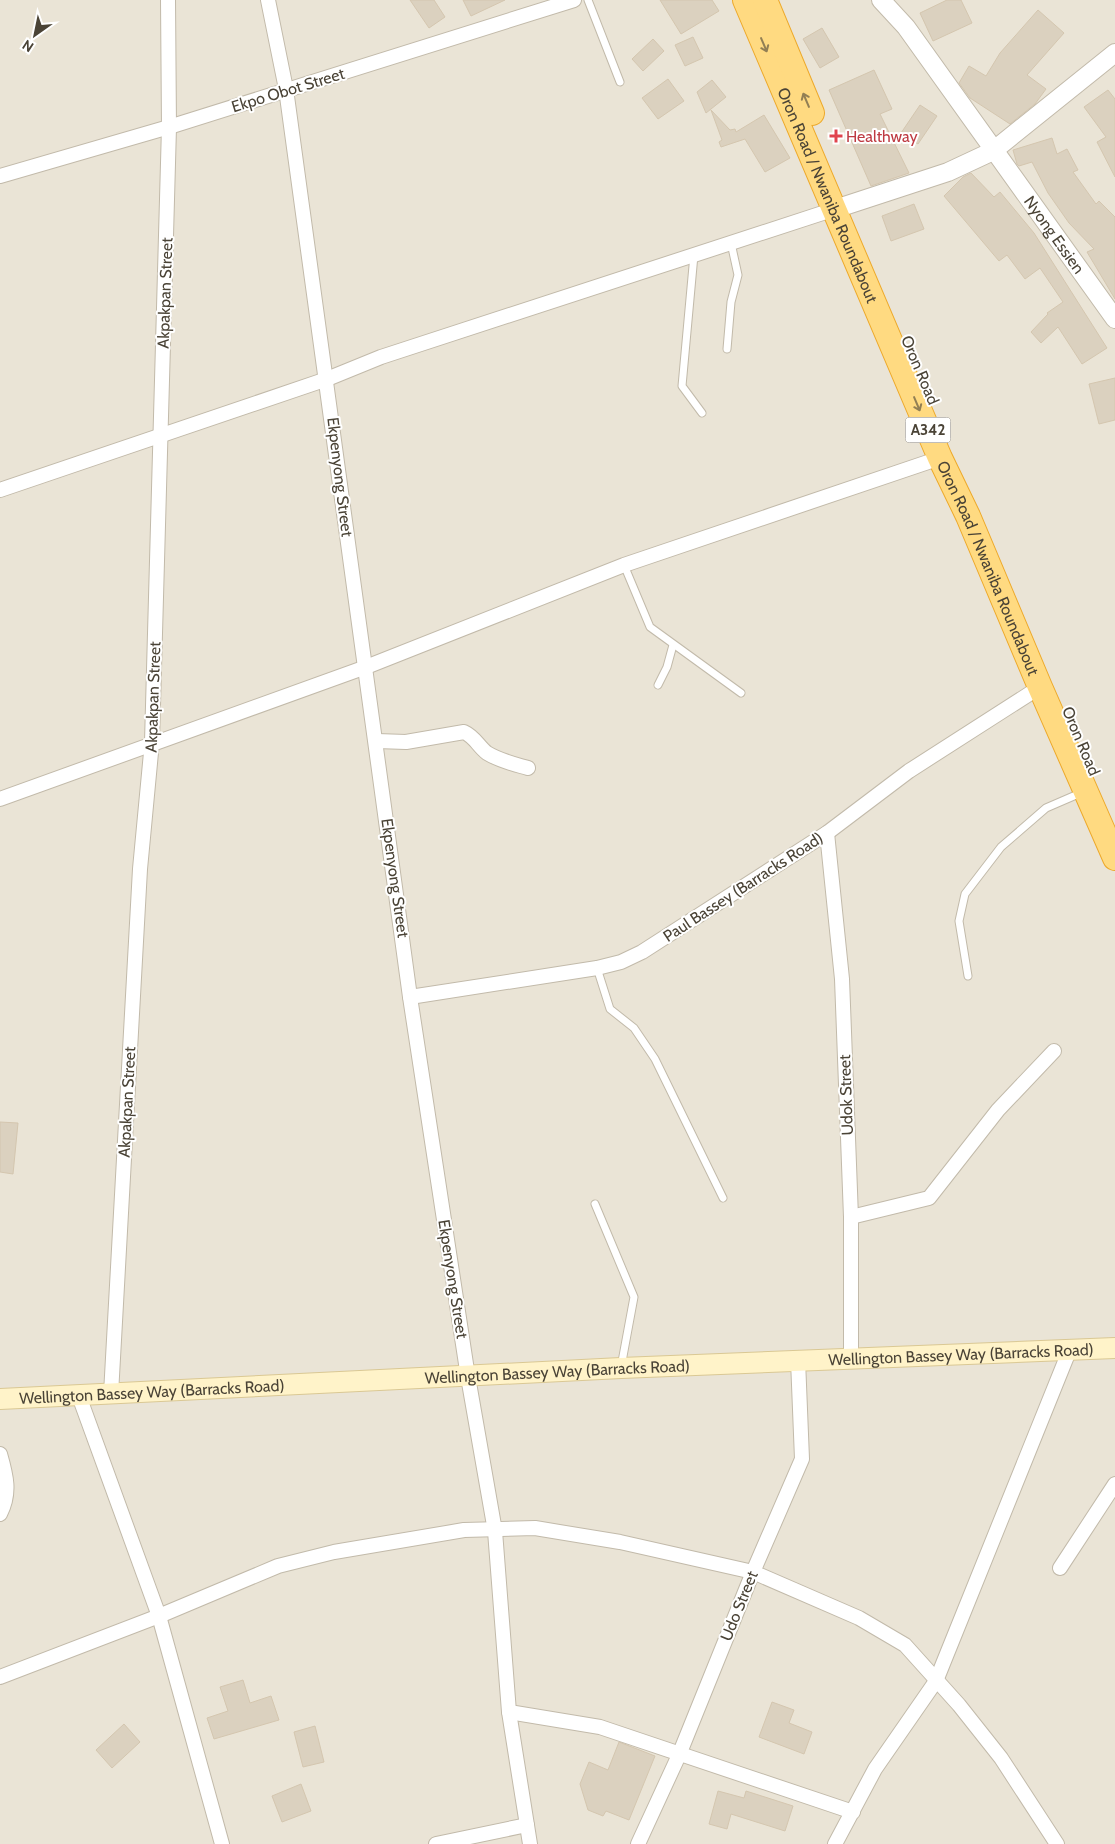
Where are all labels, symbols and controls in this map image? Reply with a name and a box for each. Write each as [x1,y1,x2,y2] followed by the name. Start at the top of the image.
[10,10,60,60] north arrow
[19,36,37,56] text: N
[760,37,770,52] one-way arrow
[229,64,347,116] street label: Ekpo Obot Street
[774,85,882,306] street label: Oron Road / Nwaniba Roundabout
[801,93,810,108] one-way arrow
[846,127,918,146] place label: Healthway
[830,130,842,142] marker: Healthway
[1020,192,1089,277] street label: Nyong Essien
[154,237,176,349] street label: Akpakpan Street
[897,333,943,407] street label: Oron Road
[913,396,923,411] one-way arrow
[323,416,357,538] street label: Ekpenyong Street
[906,418,950,442] road number: A342
[933,458,1044,679] street label: Oron Road / Nwaniba Roundabout
[142,641,164,753] street label: Akpakpan Street
[1058,704,1104,778] street label: Oron Road
[377,817,413,939] street label: Ekpenyong Street
[660,828,826,946] street label: Paul Bassey (Barracks Road)
[115,1045,139,1158] street label: Akpakpan Street
[835,1054,857,1136] street label: Udok Street
[434,1218,472,1340] street label: Ekpenyong Street
[828,1339,1094,1369] street label: Wellington Bassey Way (Barracks Road)
[424,1356,690,1387] street label: Wellington Bassey Way (Barracks Road)
[19,1375,285,1408] street label: Wellington Bassey Way (Barracks Road)
[716,1568,762,1644] street label: Udo Street

